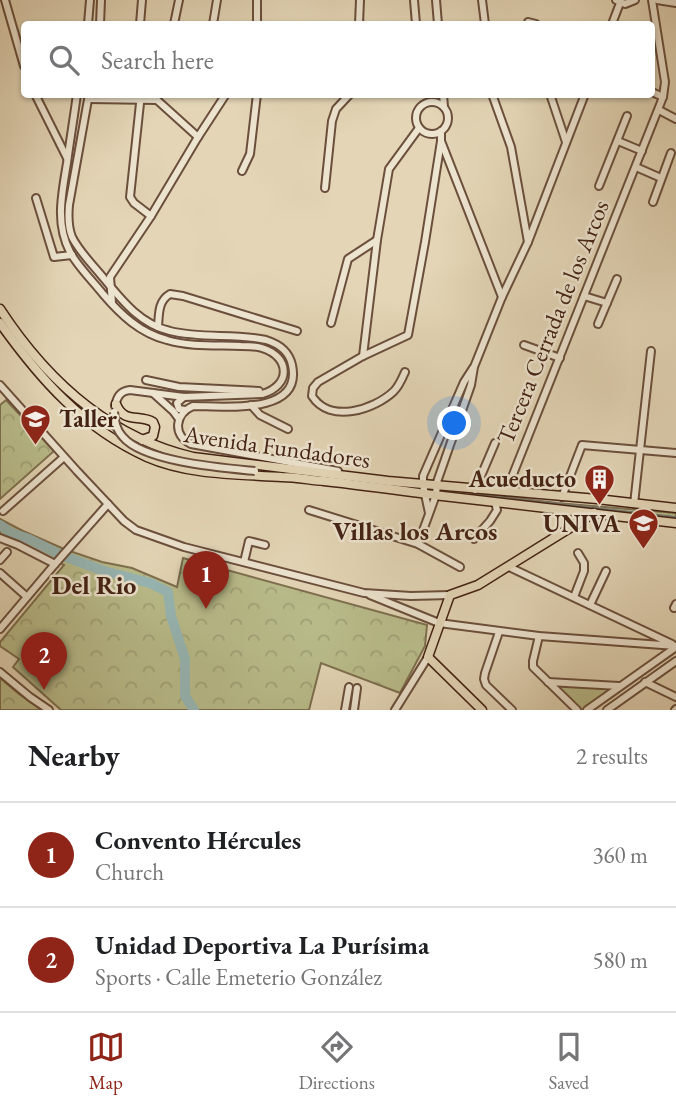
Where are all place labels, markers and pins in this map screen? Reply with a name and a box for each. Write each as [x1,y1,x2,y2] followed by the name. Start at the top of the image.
[19,402,53,446] school or university icon: Taller
[59,403,117,434] place label: Taller
[582,462,616,506] building icon: Acueducto
[468,463,576,494] place label: Acueducto
[626,507,660,551] school or university icon: UNIVA
[543,508,621,539] place label: UNIVA
[183,551,229,609] pin: 1
[21,632,67,690] pin: 2

